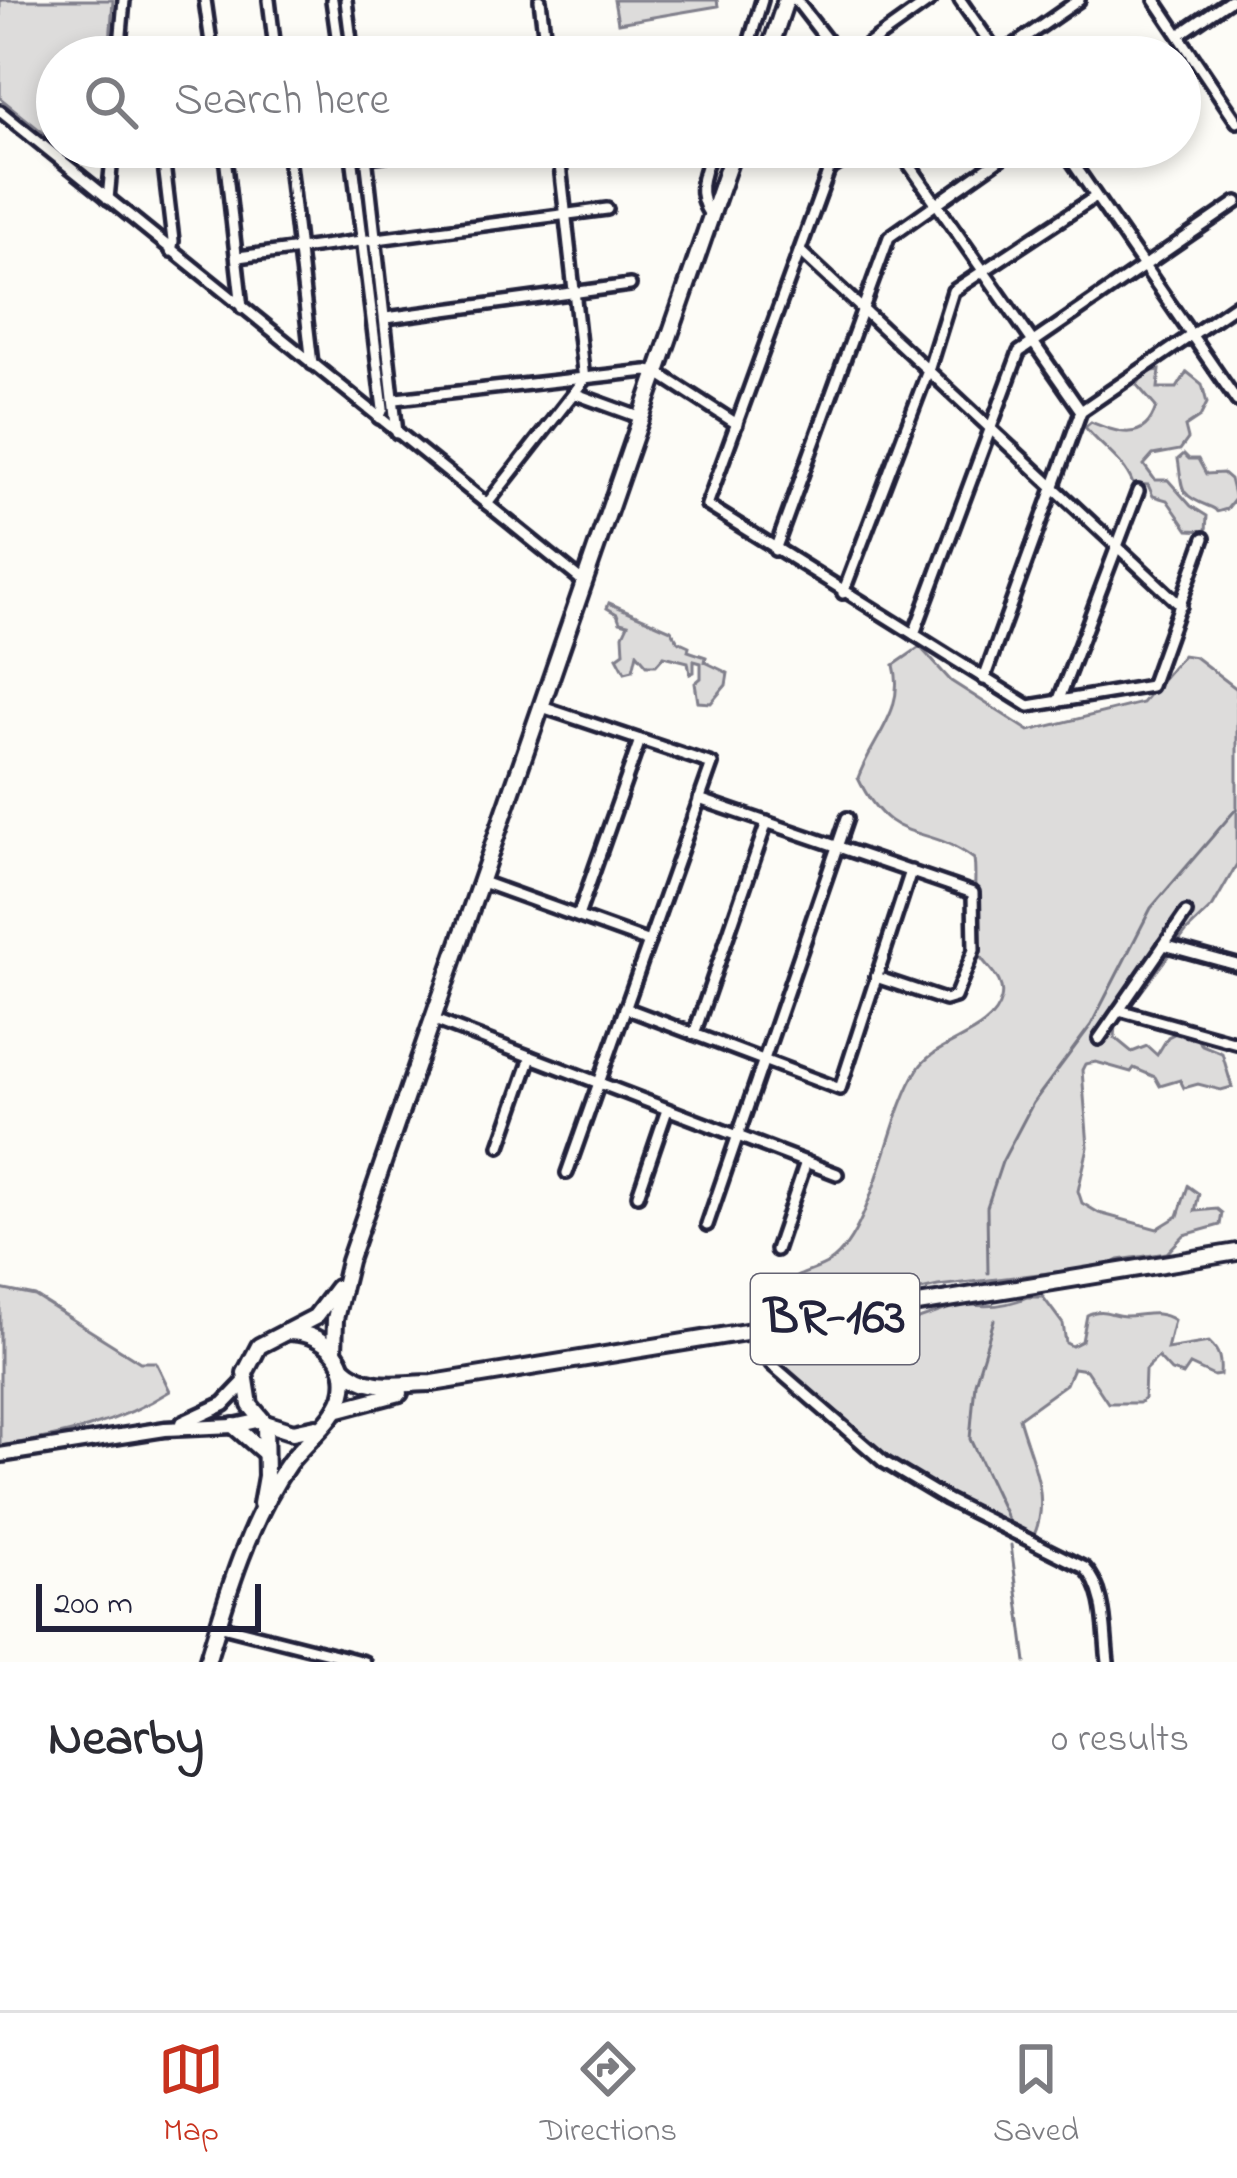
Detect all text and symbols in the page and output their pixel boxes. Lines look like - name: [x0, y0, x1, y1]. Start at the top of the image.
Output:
- search box: [36, 36, 1201, 168]
- icon: search: [78, 69, 144, 135]
- text: Search here: [174, 69, 390, 135]
- road number: BR-163: [751, 1274, 919, 1364]
- scale bar: [36, 1578, 261, 1631]
- text: 200 m: [54, 1581, 133, 1629]
- text: Nearby: [48, 1703, 204, 1778]
- text: 0 results: [1051, 1712, 1189, 1769]
- tab: Map: [158, 2036, 224, 2156]
- tab: Directions: [540, 2036, 677, 2156]
- tab: Saved: [993, 2036, 1079, 2156]

